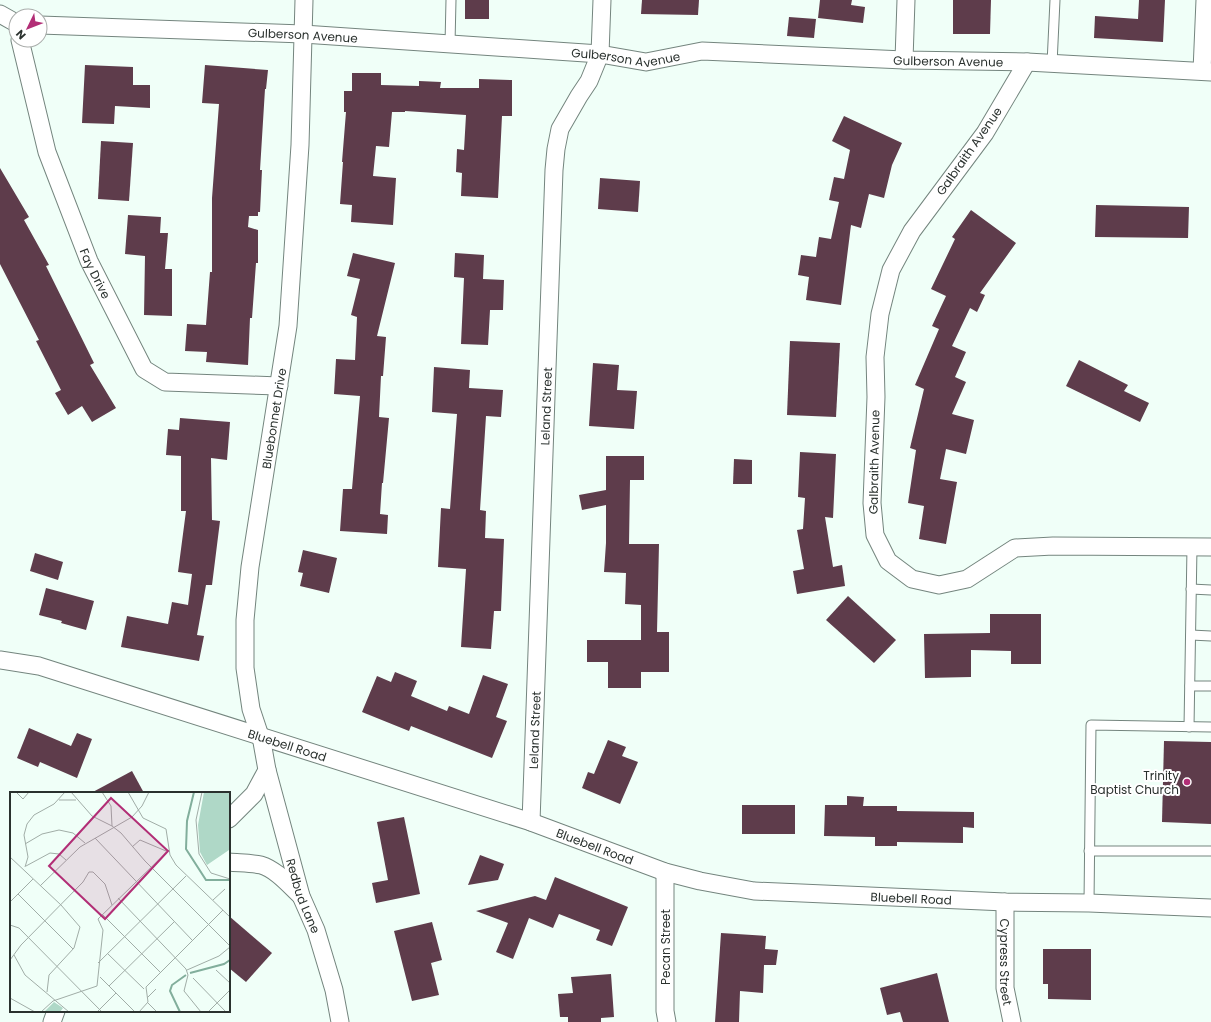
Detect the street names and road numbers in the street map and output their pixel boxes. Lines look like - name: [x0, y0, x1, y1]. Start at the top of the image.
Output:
- street label: Gulberson Avenue: [248, 24, 358, 46]
- street label: Gulberson Avenue: [571, 44, 681, 71]
- street label: Gulberson Avenue: [893, 51, 1003, 70]
- street label: Galbraith Avenue: [932, 103, 1006, 199]
- street label: Fay Drive: [76, 246, 115, 301]
- street label: Bluebonnet Drive: [257, 367, 290, 470]
- street label: Leland Street: [536, 367, 556, 446]
- street label: Galbraith Avenue: [865, 410, 883, 514]
- street label: Leland Street: [524, 691, 544, 769]
- street label: Bluebell Road: [246, 724, 329, 765]
- street label: Bluebell Road: [554, 824, 636, 868]
- street label: Redbud Lane: [283, 856, 325, 936]
- street label: Bluebell Road: [870, 888, 952, 908]
- street label: Pecan Street: [657, 909, 674, 985]
- street label: Cypress Street: [996, 918, 1017, 1007]

